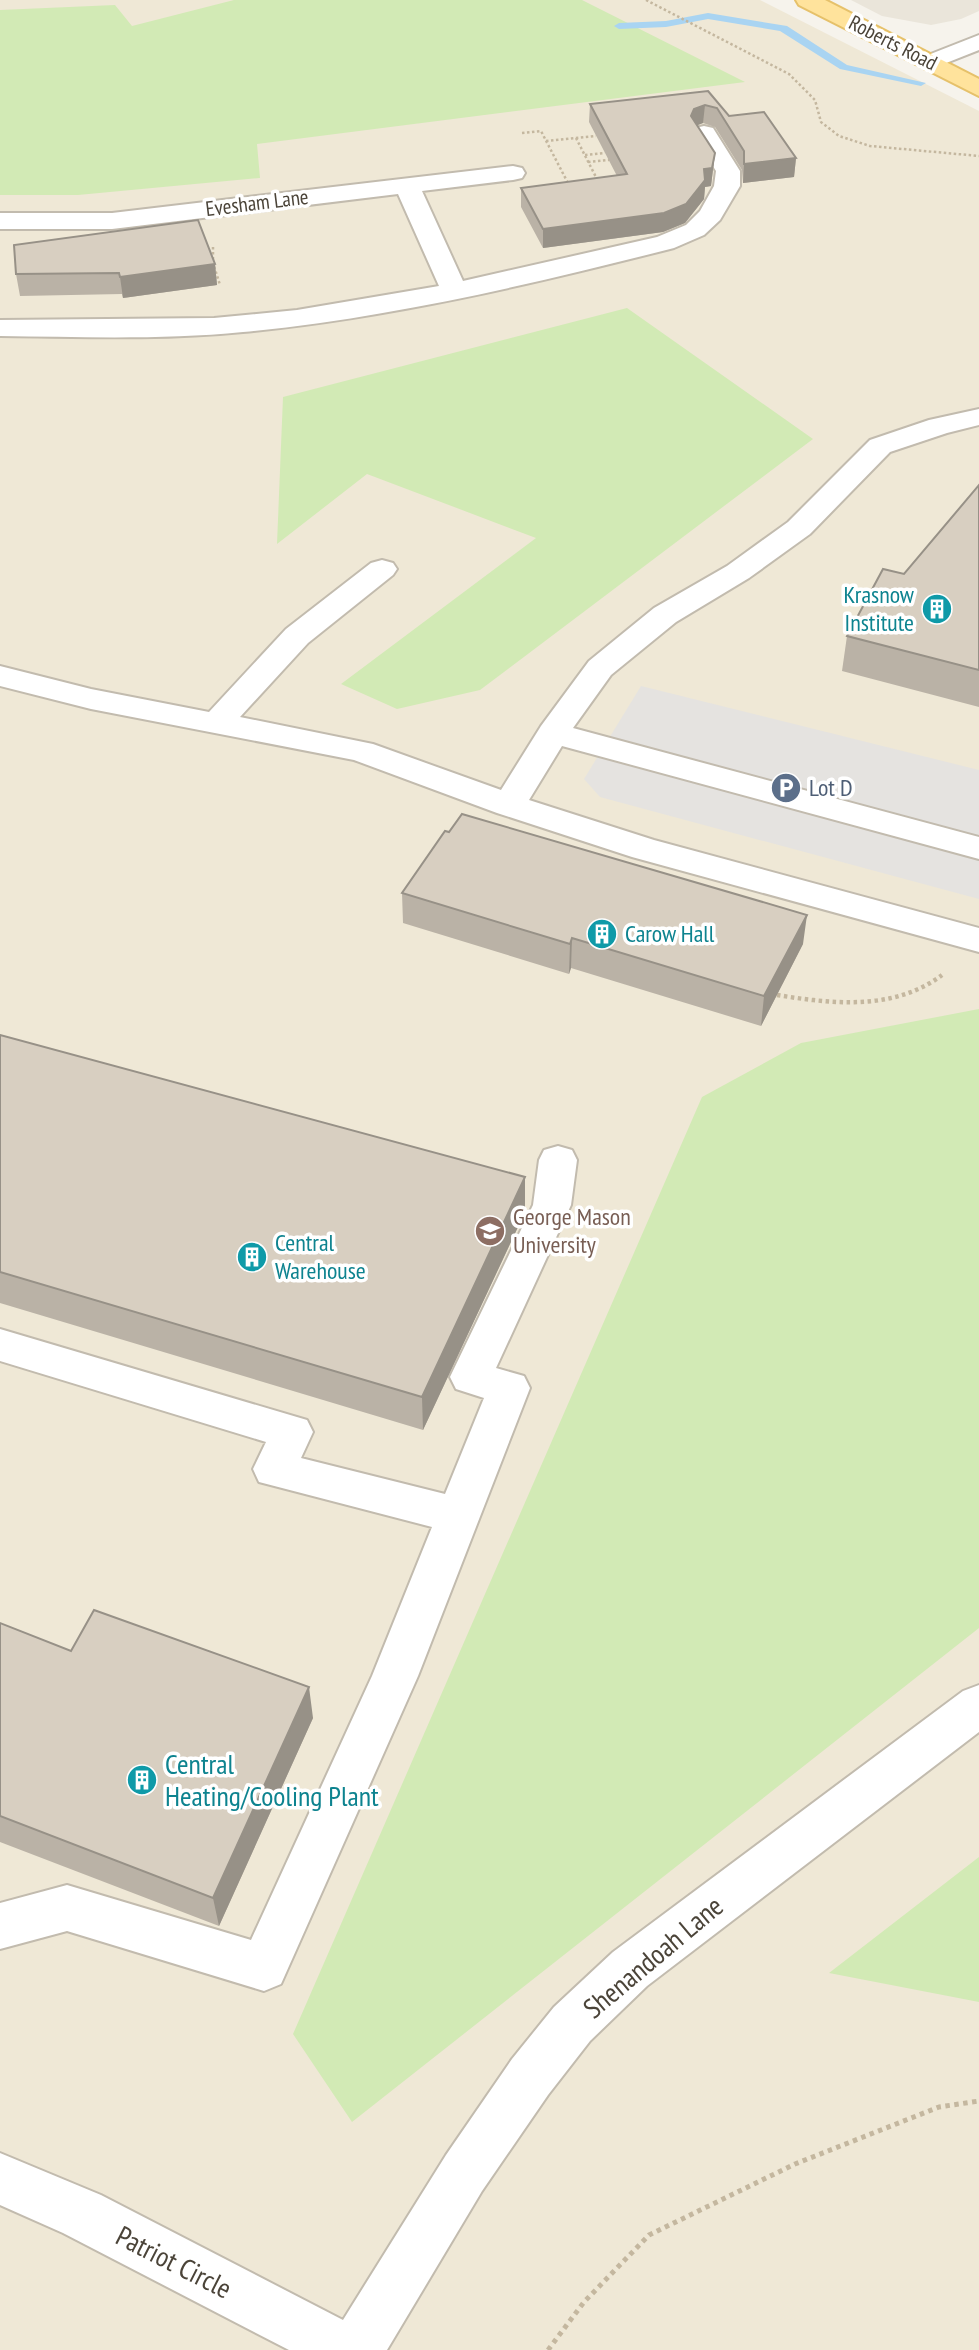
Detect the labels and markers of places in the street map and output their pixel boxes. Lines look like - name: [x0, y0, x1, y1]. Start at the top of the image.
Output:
- place label: Krasnow Institute: [844, 579, 915, 638]
- building icon: Krasnow Institute: [920, 592, 954, 626]
- parking icon: Lot D: [769, 771, 803, 805]
- place label: Lot D: [809, 772, 853, 803]
- building icon: Carow Hall: [585, 917, 619, 951]
- place label: Carow Hall: [625, 918, 715, 949]
- place label: George Mason University: [513, 1201, 631, 1260]
- school or university icon: George Mason University: [473, 1214, 507, 1248]
- place label: Central Warehouse: [275, 1227, 366, 1286]
- building icon: Central Warehouse: [235, 1240, 269, 1274]
- place label: Central Heating/Cooling Plant: [165, 1745, 379, 1814]
- building icon: Central Heating/Cooling Plant: [125, 1763, 159, 1797]

